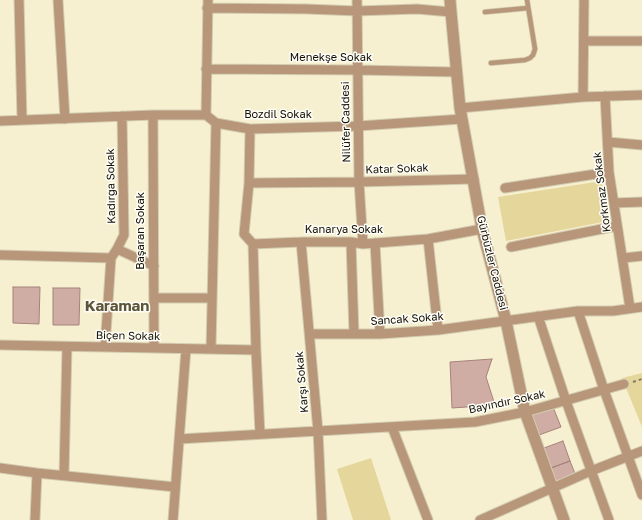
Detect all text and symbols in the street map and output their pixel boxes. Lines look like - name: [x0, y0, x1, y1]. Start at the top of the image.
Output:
- street label: Menekşe Sokak: [290, 51, 372, 65]
- street label: Nilüfer Caddesi: [339, 81, 353, 163]
- street label: Bozdil Sokak: [244, 108, 312, 122]
- street label: Kadırga Sokak: [104, 148, 118, 224]
- street label: Korkmaz Sokak: [591, 151, 613, 233]
- street label: Katar Sokak: [365, 161, 429, 177]
- street label: Başaran Sokak: [134, 192, 148, 270]
- street label: Gürbüzler Caddesi: [474, 214, 510, 312]
- street label: Kanarya Sokak: [305, 223, 383, 237]
- district label: Karaman: [85, 297, 149, 315]
- street label: Sancak Sokak: [370, 310, 444, 328]
- street label: Biçen Sokak: [96, 329, 160, 343]
- street label: Karşı Sokak: [293, 351, 311, 413]
- street label: Bayındır Sokak: [467, 387, 547, 417]

